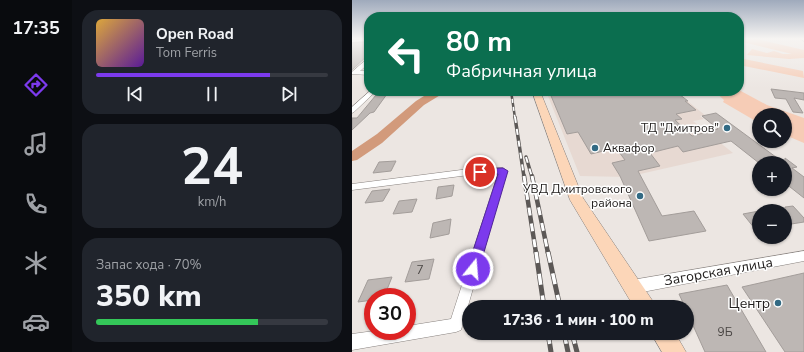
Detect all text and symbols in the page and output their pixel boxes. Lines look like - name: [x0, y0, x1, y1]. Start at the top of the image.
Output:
- text: 17:35: [12, 16, 60, 40]
- text: 80 m: [446, 23, 512, 61]
- text: Open Road: [156, 24, 234, 44]
- icon: left: [380, 28, 432, 80]
- text: Tom Ferris: [156, 44, 217, 62]
- text: Фабричная улица: [446, 59, 597, 83]
- icon: directions: [22, 71, 50, 99]
- icon: previous: [124, 83, 146, 105]
- icon: pause: [201, 83, 223, 105]
- icon: next: [278, 83, 300, 105]
- map controls: [752, 108, 792, 244]
- button: search: [752, 108, 792, 148]
- place label: ТД "Дмитров": [641, 120, 719, 136]
- marker: ТД "Дмитров": [722, 123, 732, 133]
- icon: music: [22, 130, 50, 158]
- text: 24: [181, 131, 243, 202]
- place label: Аквафор: [603, 140, 655, 156]
- marker: Аквафор: [590, 143, 600, 153]
- pin: [463, 155, 497, 189]
- button: +: [752, 156, 792, 196]
- icon: arrive: [469, 161, 491, 183]
- place label: УВД Дмитровского района: [522, 181, 632, 211]
- icon: phone: [22, 190, 50, 218]
- marker: УВД Дмитровского района: [635, 191, 645, 201]
- text: km/h: [198, 193, 226, 211]
- button: −: [752, 204, 792, 244]
- position arrow: [452, 248, 494, 290]
- icon: climate: [22, 249, 50, 277]
- street label: Загорская улица: [662, 253, 774, 290]
- text: Запас хода · 70%: [96, 256, 202, 274]
- house number: 7: [416, 262, 424, 278]
- text: 350 km: [96, 276, 202, 317]
- speed limit sign: 30: [364, 288, 416, 340]
- place label: Центр: [729, 294, 770, 313]
- marker: Центр: [773, 298, 783, 308]
- icon: car: [22, 308, 50, 336]
- text: 17:36 · 1 мин · 100 m: [502, 310, 654, 330]
- house number: 9Б: [717, 324, 733, 340]

